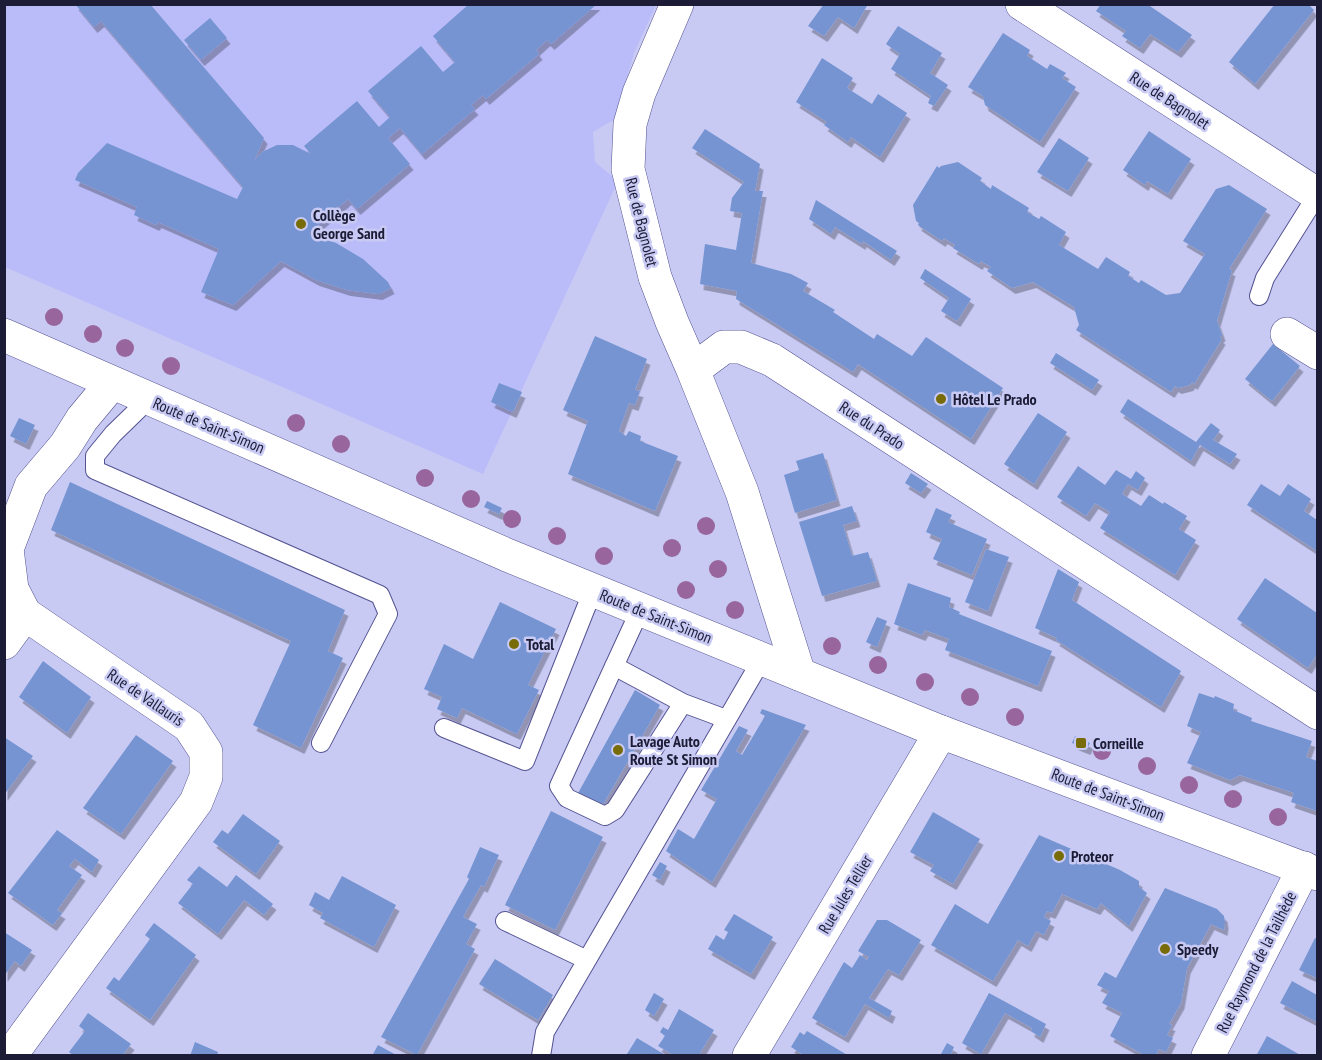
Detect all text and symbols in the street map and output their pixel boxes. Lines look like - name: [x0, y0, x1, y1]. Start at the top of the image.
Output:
- street label: Rue de Bagnolet: [1126, 67, 1214, 134]
- street label: Rue de Bagnolet: [621, 175, 663, 269]
- place label: Collège George Sand: [313, 205, 385, 243]
- marker: Collège George Sand: [294, 217, 308, 231]
- place label: Hôtel Le Prado: [953, 389, 1037, 409]
- marker: Hôtel Le Prado: [934, 392, 948, 406]
- street label: Route de Saint-Simon: [150, 393, 268, 457]
- street label: Rue du Prado: [836, 397, 908, 453]
- street label: Route de Saint-Simon: [597, 584, 715, 648]
- place label: Total: [526, 634, 554, 654]
- marker: Total: [507, 637, 521, 651]
- street label: Rue de Vallauris: [104, 664, 188, 730]
- place label: Lavage Auto Route St Simon: [630, 731, 717, 769]
- place label: Corneille: [1093, 733, 1144, 753]
- marker: Corneille: [1074, 736, 1088, 750]
- marker: Lavage Auto Route St Simon: [611, 743, 625, 757]
- street label: Route de Saint-Simon: [1049, 763, 1167, 825]
- place label: Proteor: [1071, 846, 1114, 866]
- marker: Proteor: [1052, 849, 1066, 863]
- street label: Rue Jules Tellier: [814, 851, 877, 937]
- street label: Rue Raymond de la Tailhède: [1212, 888, 1300, 1036]
- place label: Speedy: [1177, 939, 1219, 959]
- marker: Speedy: [1158, 942, 1172, 956]

